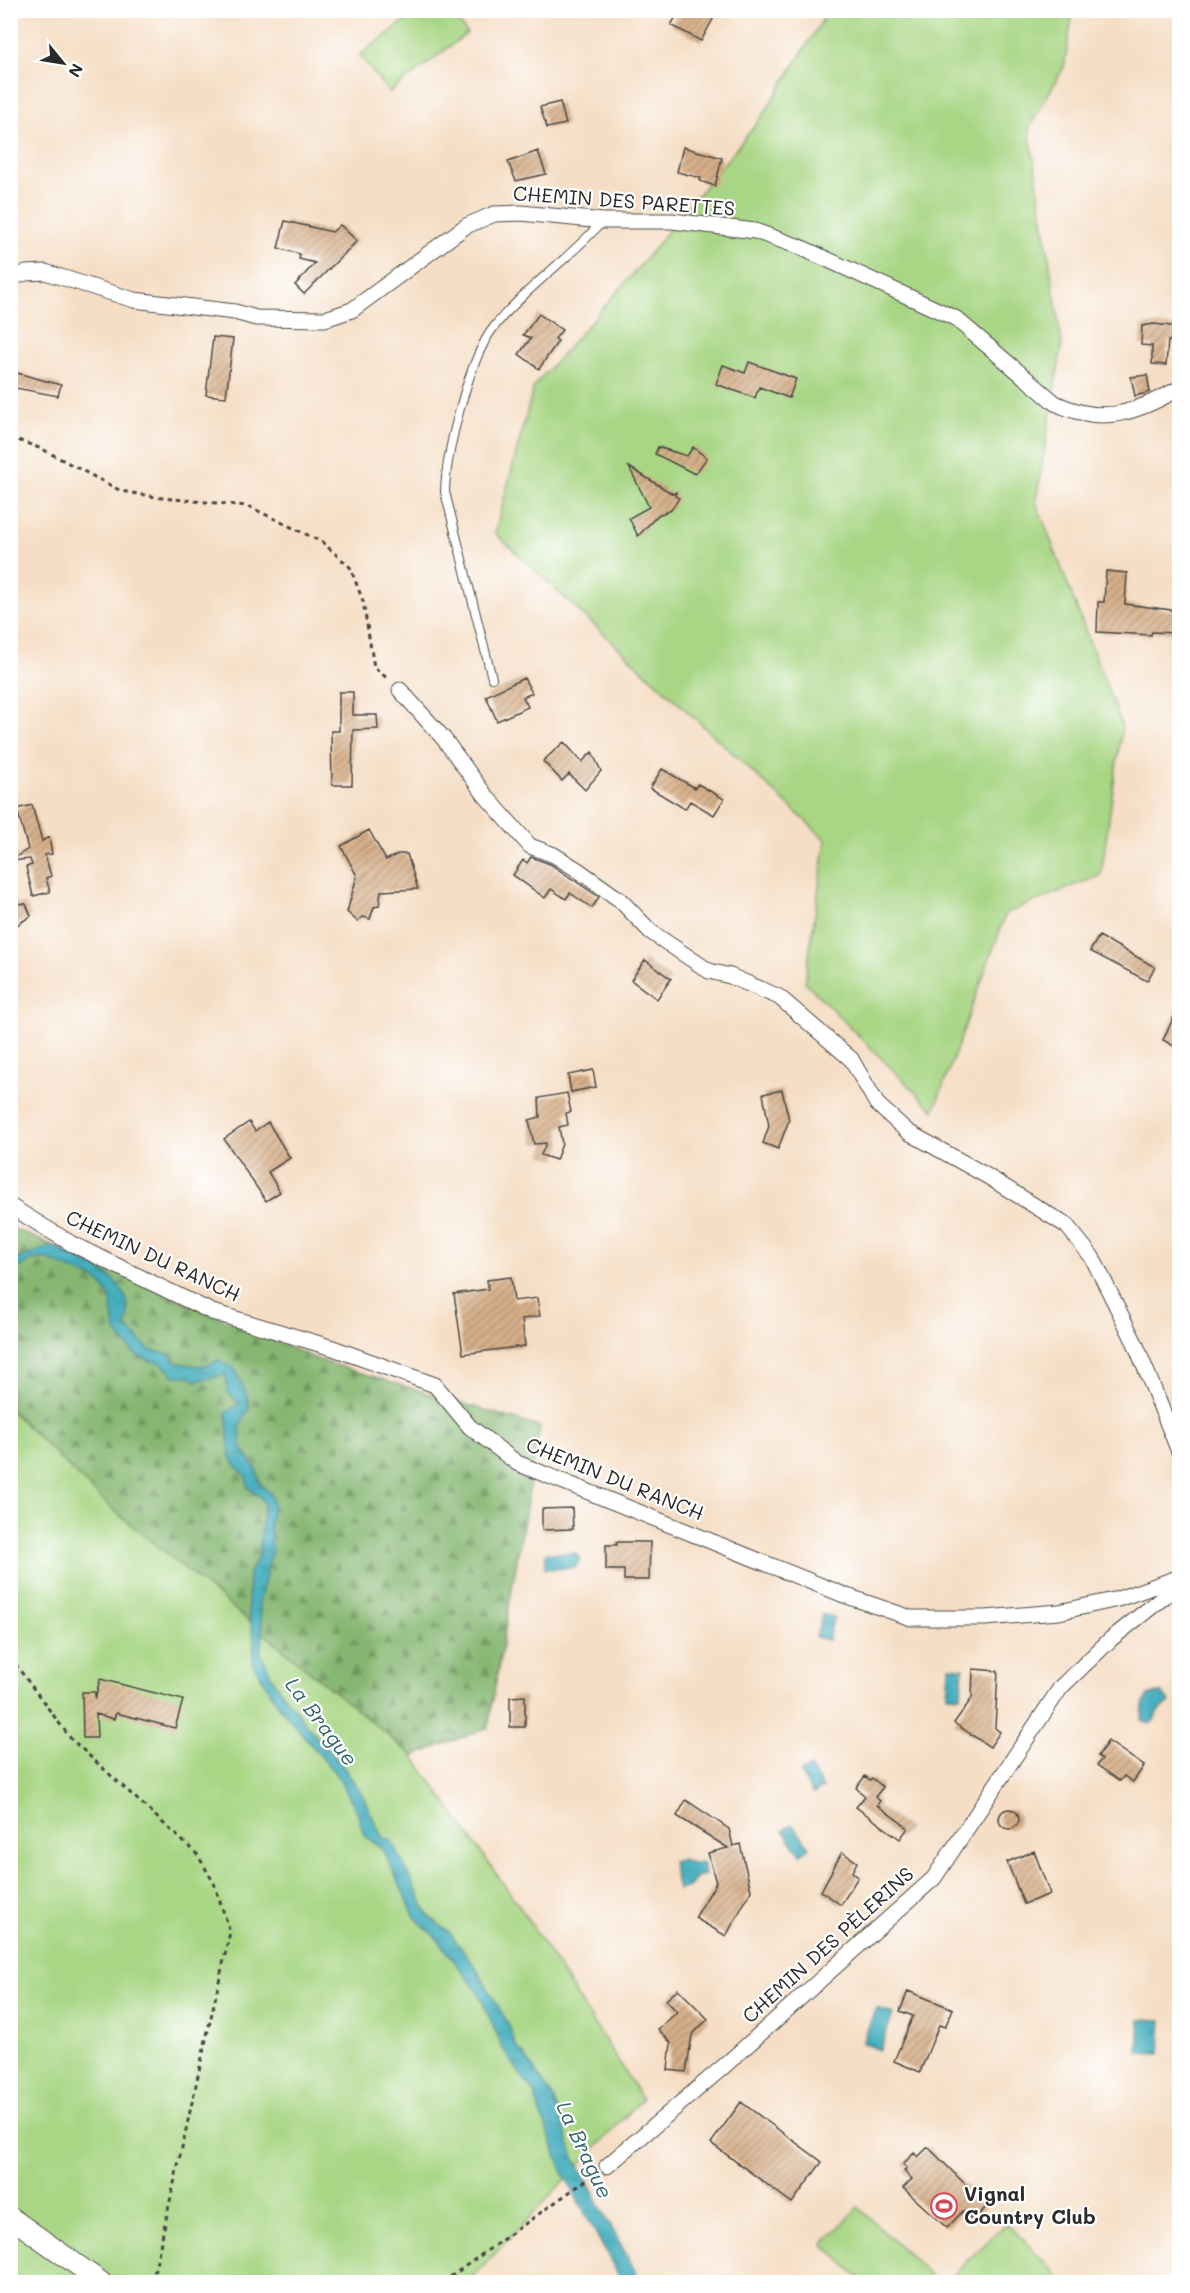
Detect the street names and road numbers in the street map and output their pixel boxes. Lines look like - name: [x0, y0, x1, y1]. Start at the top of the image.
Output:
- street label: CHEMIN DES PARETTES: [512, 179, 736, 221]
- street label: CHEMIN DU RANCH: [62, 1203, 245, 1307]
- street label: CHEMIN DU RANCH: [523, 1431, 708, 1526]
- street label: CHEMIN DES PÈLERINS: [736, 1860, 919, 2028]

